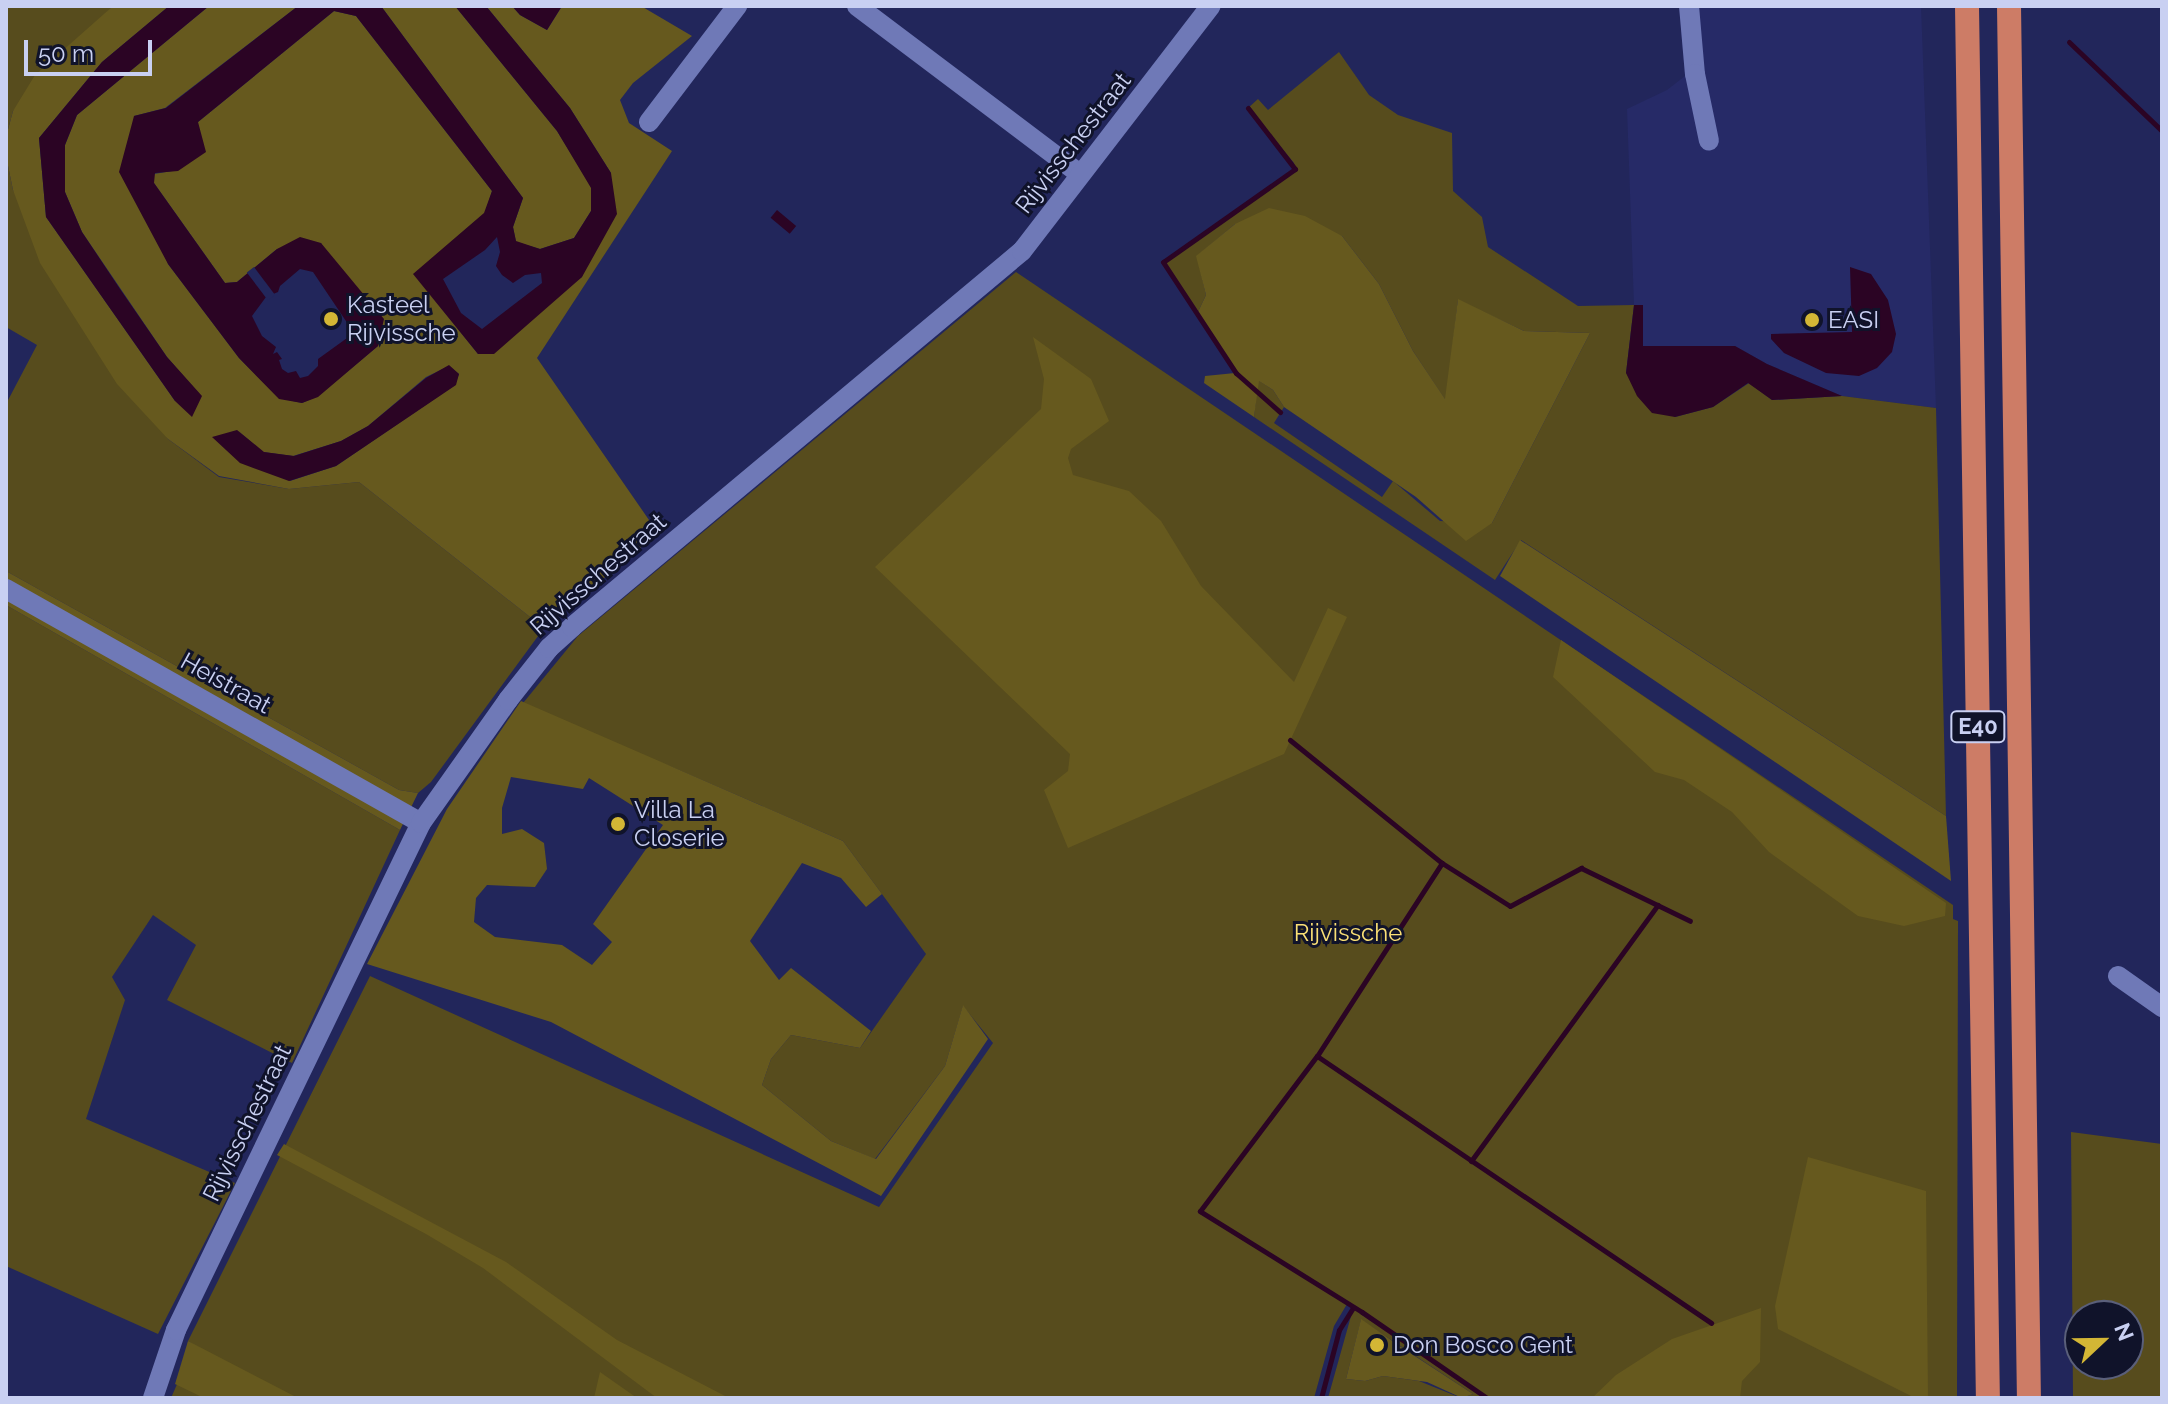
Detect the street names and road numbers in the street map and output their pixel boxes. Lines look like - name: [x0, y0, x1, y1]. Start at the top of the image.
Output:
- street label: Rijvisschestraat: [1009, 67, 1137, 219]
- street label: Rijvisschestraat: [524, 507, 672, 641]
- street label: Heistraat: [176, 646, 276, 720]
- road number: E40: [1950, 709, 2006, 745]
- street label: Rijvisschestraat: [197, 1040, 297, 1206]

